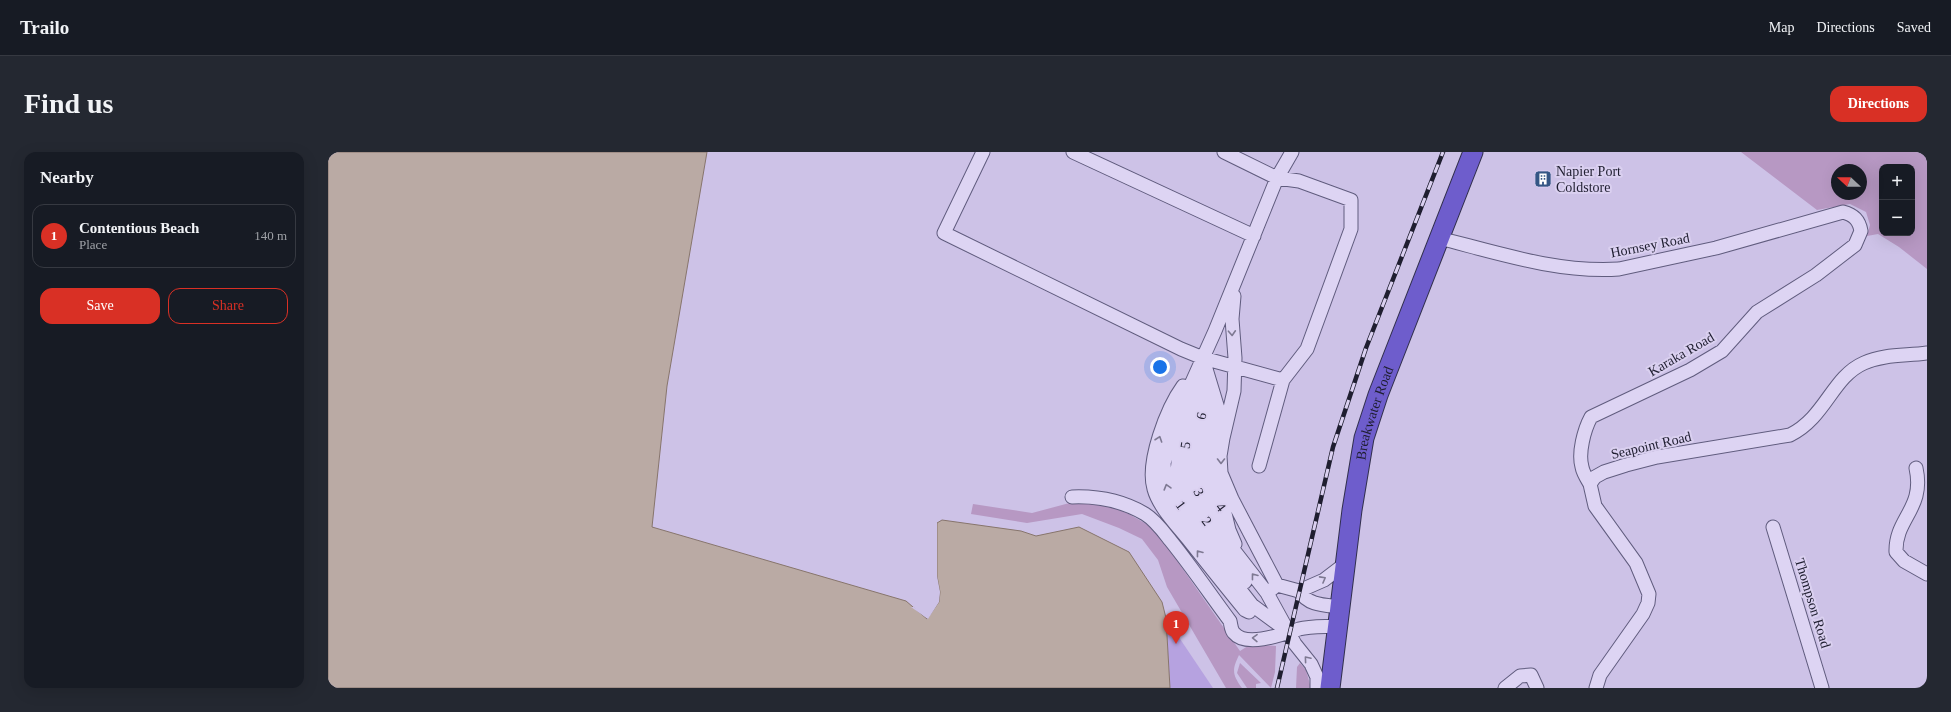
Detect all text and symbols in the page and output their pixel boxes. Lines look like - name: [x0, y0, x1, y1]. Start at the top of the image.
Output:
- text: Trailo: [20, 17, 69, 38]
- text: Map: [1769, 20, 1794, 35]
- text: Directions: [1816, 20, 1875, 35]
- text: Saved: [1897, 20, 1931, 35]
- button: Directions: [1830, 86, 1927, 122]
- text: Find us: [24, 88, 114, 119]
- place label: Napier Port Coldstore: [1556, 164, 1621, 195]
- north arrow: [1831, 164, 1867, 200]
- map controls: [1879, 164, 1915, 236]
- button: +: [1879, 164, 1915, 200]
- text: Nearby: [40, 168, 94, 187]
- building icon: Napier Port Coldstore: [1533, 169, 1553, 189]
- button: −: [1879, 200, 1915, 236]
- text: Contentious Beach: [79, 220, 199, 236]
- text: 1: [51, 228, 57, 243]
- text: 140 m: [254, 228, 287, 243]
- street label: Hornsey Road: [1609, 230, 1691, 261]
- text: Place: [79, 237, 107, 252]
- button: Save: [40, 288, 160, 324]
- button: Share: [168, 288, 288, 324]
- one-way arrow: [1228, 330, 1237, 336]
- street label: Karaka Road: [1646, 330, 1717, 379]
- your location: [1150, 357, 1170, 377]
- street label: Breakwater Road: [1353, 364, 1396, 461]
- street label: 6: [1193, 411, 1210, 421]
- street label: Seapoint Road: [1609, 429, 1693, 462]
- one-way arrow: [1155, 436, 1163, 443]
- street label: 5: [1178, 441, 1193, 450]
- one-way arrow: [1217, 458, 1225, 464]
- one-way arrow: [1163, 484, 1172, 491]
- street label: 3: [1190, 486, 1207, 499]
- street label: 1: [1172, 498, 1189, 513]
- street label: 4: [1213, 500, 1229, 515]
- street label: 2: [1199, 514, 1215, 529]
- one-way arrow: [1197, 551, 1204, 558]
- street label: Thompson Road: [1792, 557, 1833, 650]
- one-way arrow: [1252, 574, 1259, 581]
- one-way arrow: [1319, 577, 1326, 584]
- pin: 1: [1163, 611, 1189, 644]
- one-way arrow: [1252, 634, 1258, 642]
- one-way arrow: [1304, 657, 1311, 664]

